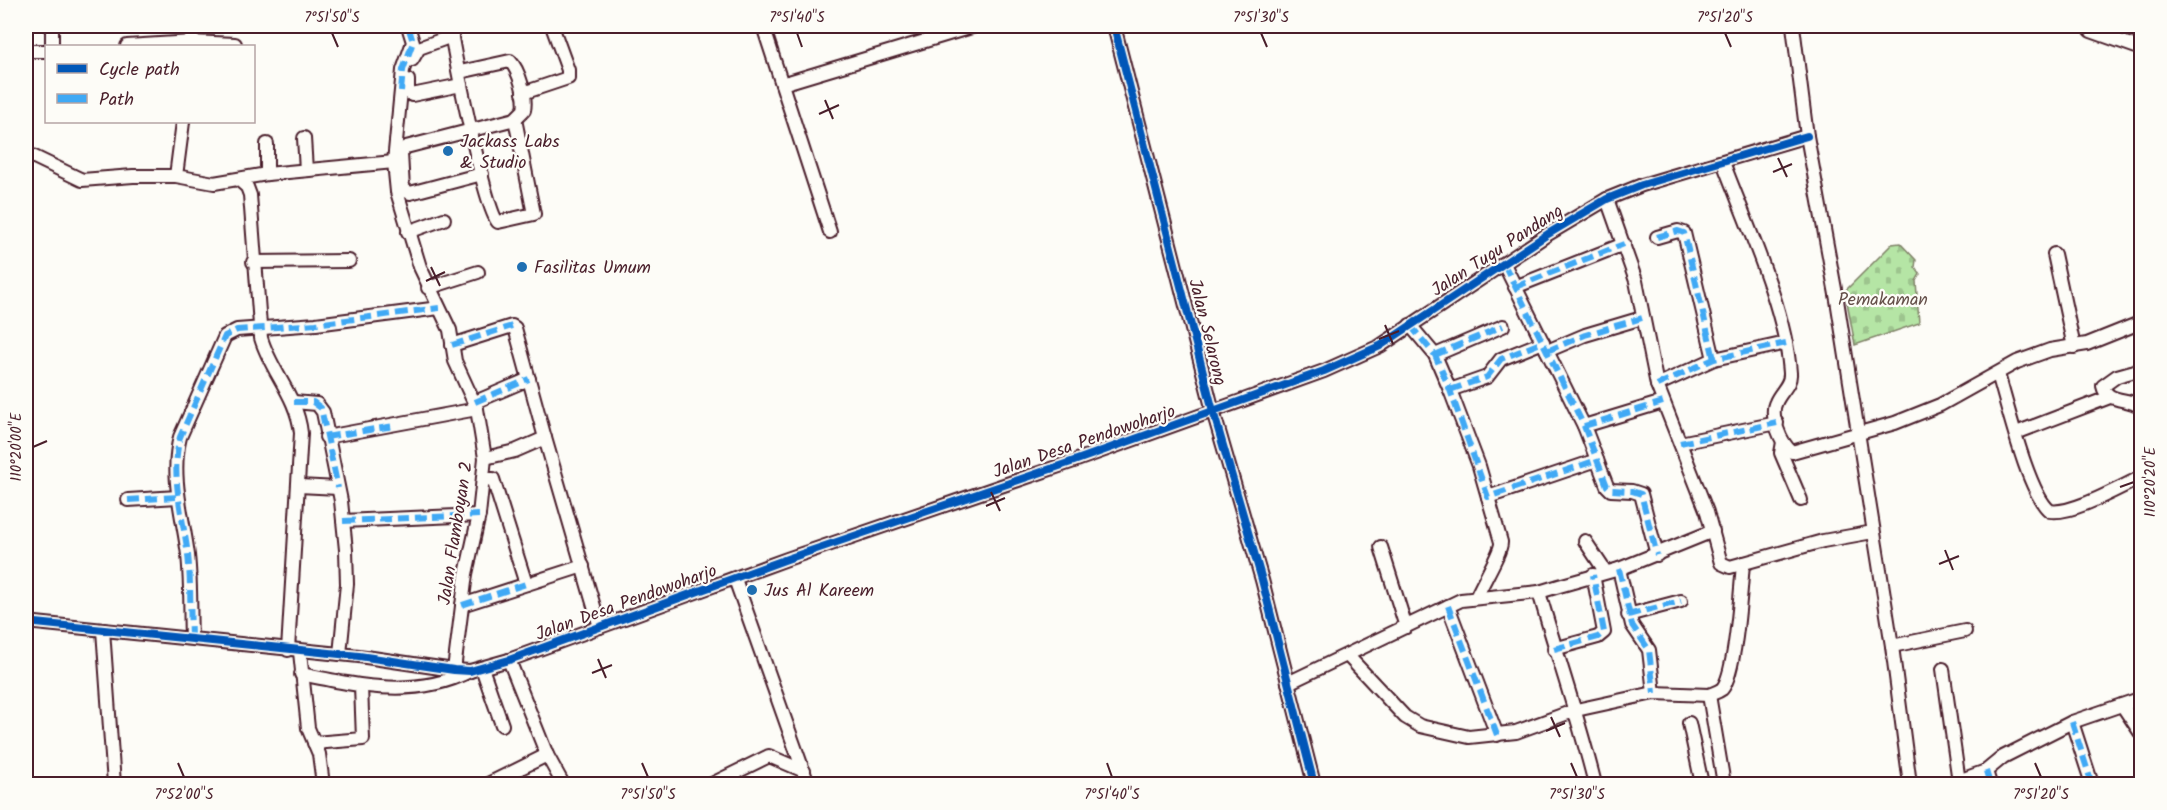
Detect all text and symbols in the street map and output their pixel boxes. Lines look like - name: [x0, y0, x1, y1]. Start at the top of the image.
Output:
- text: 7°51'50"S: [304, 6, 360, 30]
- text: 7°51'40"S: [769, 6, 825, 30]
- text: 7°51'30"S: [1233, 6, 1289, 30]
- text: 7°51'20"S: [1697, 6, 1753, 30]
- legend: [45, 45, 255, 123]
- text: Cycle path: [99, 56, 180, 85]
- text: Path: [99, 86, 134, 115]
- place label: Jackass Labs & Studio: [460, 128, 560, 178]
- marker: Jackass Labs & Studio: [441, 144, 455, 158]
- street label: Jalan Tugu Pandang: [1426, 198, 1570, 305]
- place label: Fasilitas Umum: [534, 254, 651, 283]
- marker: Fasilitas Umum: [515, 260, 529, 274]
- street label: Jalan Selarong: [1179, 276, 1234, 389]
- park label: Pemakaman: [1838, 286, 1928, 315]
- street label: Jalan Desa Pendowoharjo: [989, 398, 1180, 487]
- text: 110°20'00"E: [5, 411, 29, 482]
- text: 110°20'20"E: [2139, 446, 2163, 517]
- street label: Jalan Flamboyan 2: [431, 459, 482, 607]
- street label: Jalan Desa Pendowoharjo: [532, 557, 721, 650]
- place label: Jus Al Kareem: [764, 577, 874, 606]
- marker: Jus Al Kareem: [745, 583, 759, 597]
- text: 7°52'00"S: [155, 783, 213, 807]
- text: 7°51'50"S: [620, 783, 676, 807]
- text: 7°51'40"S: [1084, 783, 1140, 807]
- text: 7°51'30"S: [1549, 783, 1605, 807]
- text: 7°51'20"S: [2013, 783, 2069, 807]

